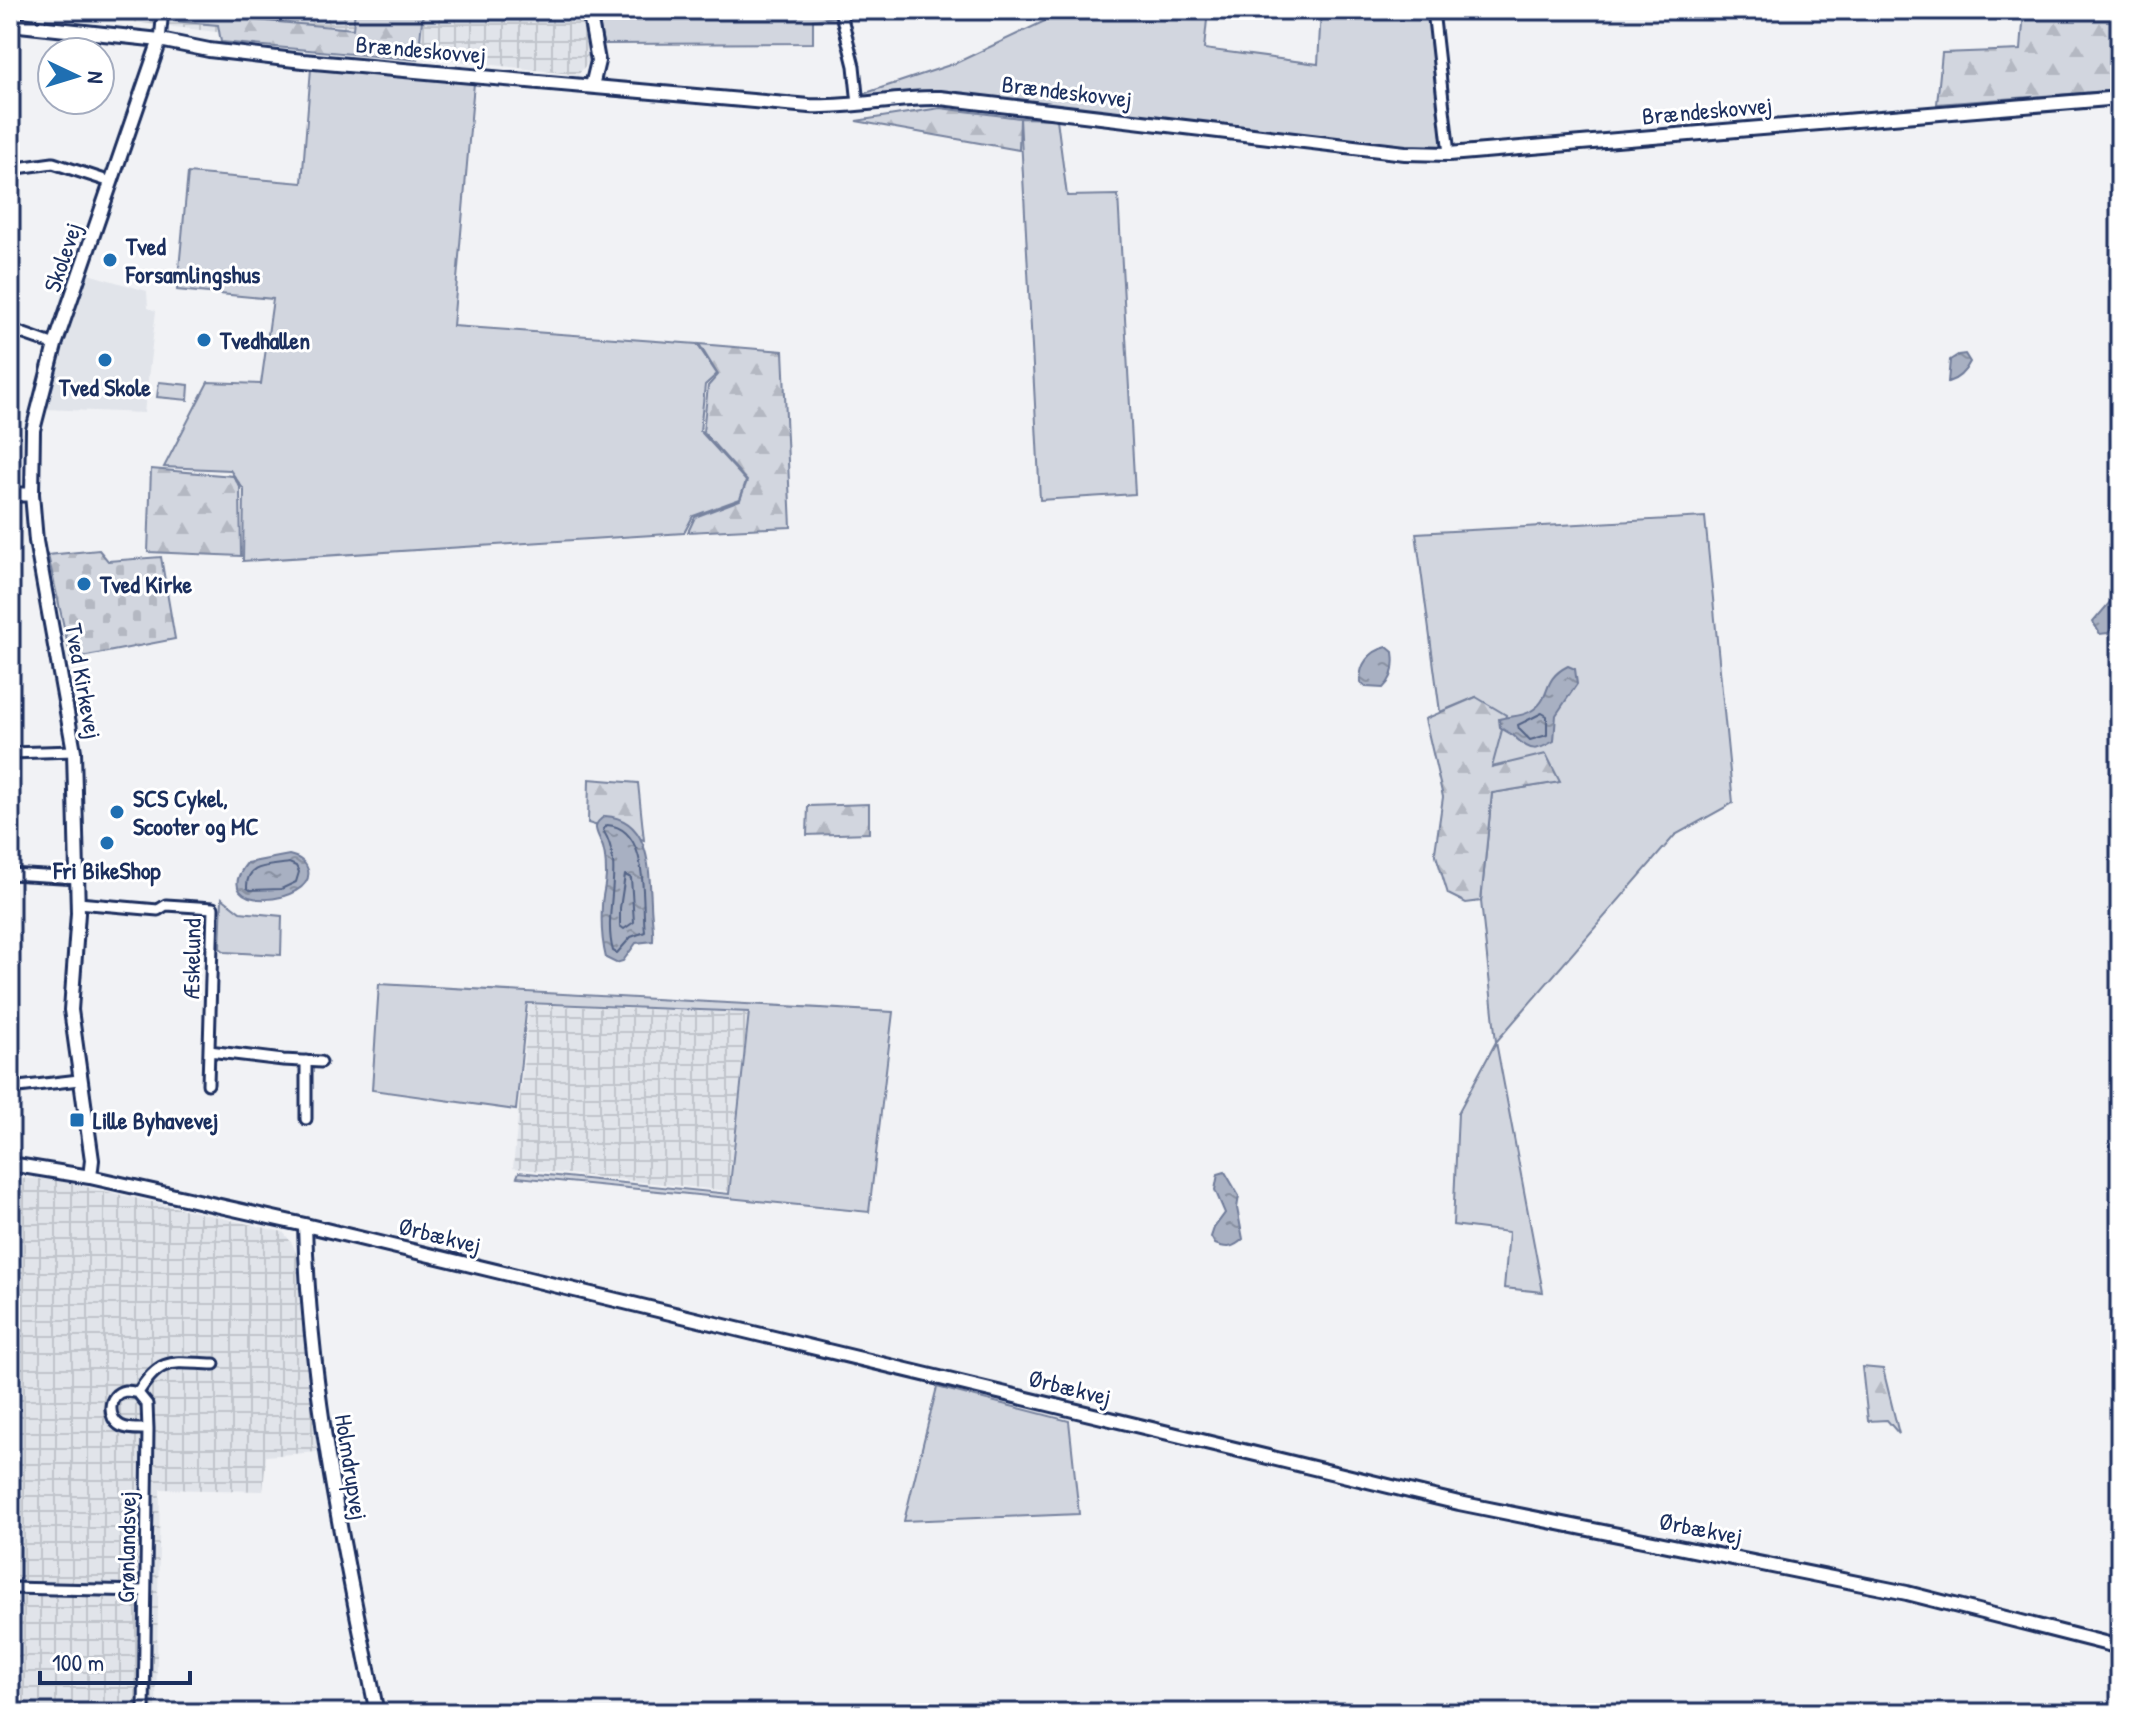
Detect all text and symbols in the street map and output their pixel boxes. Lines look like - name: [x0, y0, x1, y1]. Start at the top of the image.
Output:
- street label: Brændeskovvej: [354, 27, 488, 71]
- north arrow: [36, 36, 116, 116]
- street label: Brændeskovvej: [1000, 67, 1134, 115]
- text: N: [81, 71, 111, 85]
- street label: Brændeskovvej: [1640, 88, 1774, 132]
- street label: Skolevej: [35, 218, 89, 296]
- place label: Tved Forsamlingshus: [125, 230, 260, 291]
- marker: Tved Forsamlingshus: [101, 251, 119, 269]
- place label: Tvedhallen: [219, 324, 310, 356]
- marker: Tvedhallen: [195, 331, 213, 349]
- marker: Tved Skole: [96, 351, 114, 369]
- place label: Tved Skole: [58, 371, 151, 403]
- place label: Tved Kirke: [99, 568, 192, 600]
- marker: Tved Kirke: [75, 575, 93, 593]
- street label: Tved Kirkevej: [58, 621, 110, 741]
- place label: SCS Cykel, Scooter og MC: [133, 782, 259, 843]
- marker: SCS Cykel, Scooter og MC: [108, 803, 126, 821]
- marker: Fri BikeShop: [98, 834, 116, 852]
- place label: Fri BikeShop: [52, 854, 161, 887]
- street label: Æskelund: [174, 918, 208, 1000]
- place label: Lille Byhavevej: [93, 1104, 218, 1137]
- marker: Lille Byhavevej: [68, 1111, 86, 1129]
- street label: Ørbækvej: [395, 1209, 485, 1261]
- street label: Ørbækvej: [1025, 1361, 1115, 1413]
- street label: Holmdrupvej: [328, 1412, 376, 1522]
- street label: Grønlandsvej: [109, 1491, 143, 1603]
- street label: Ørbækvej: [1657, 1504, 1745, 1552]
- scale bar: [40, 1635, 190, 1685]
- text: 100 m: [52, 1646, 104, 1678]

